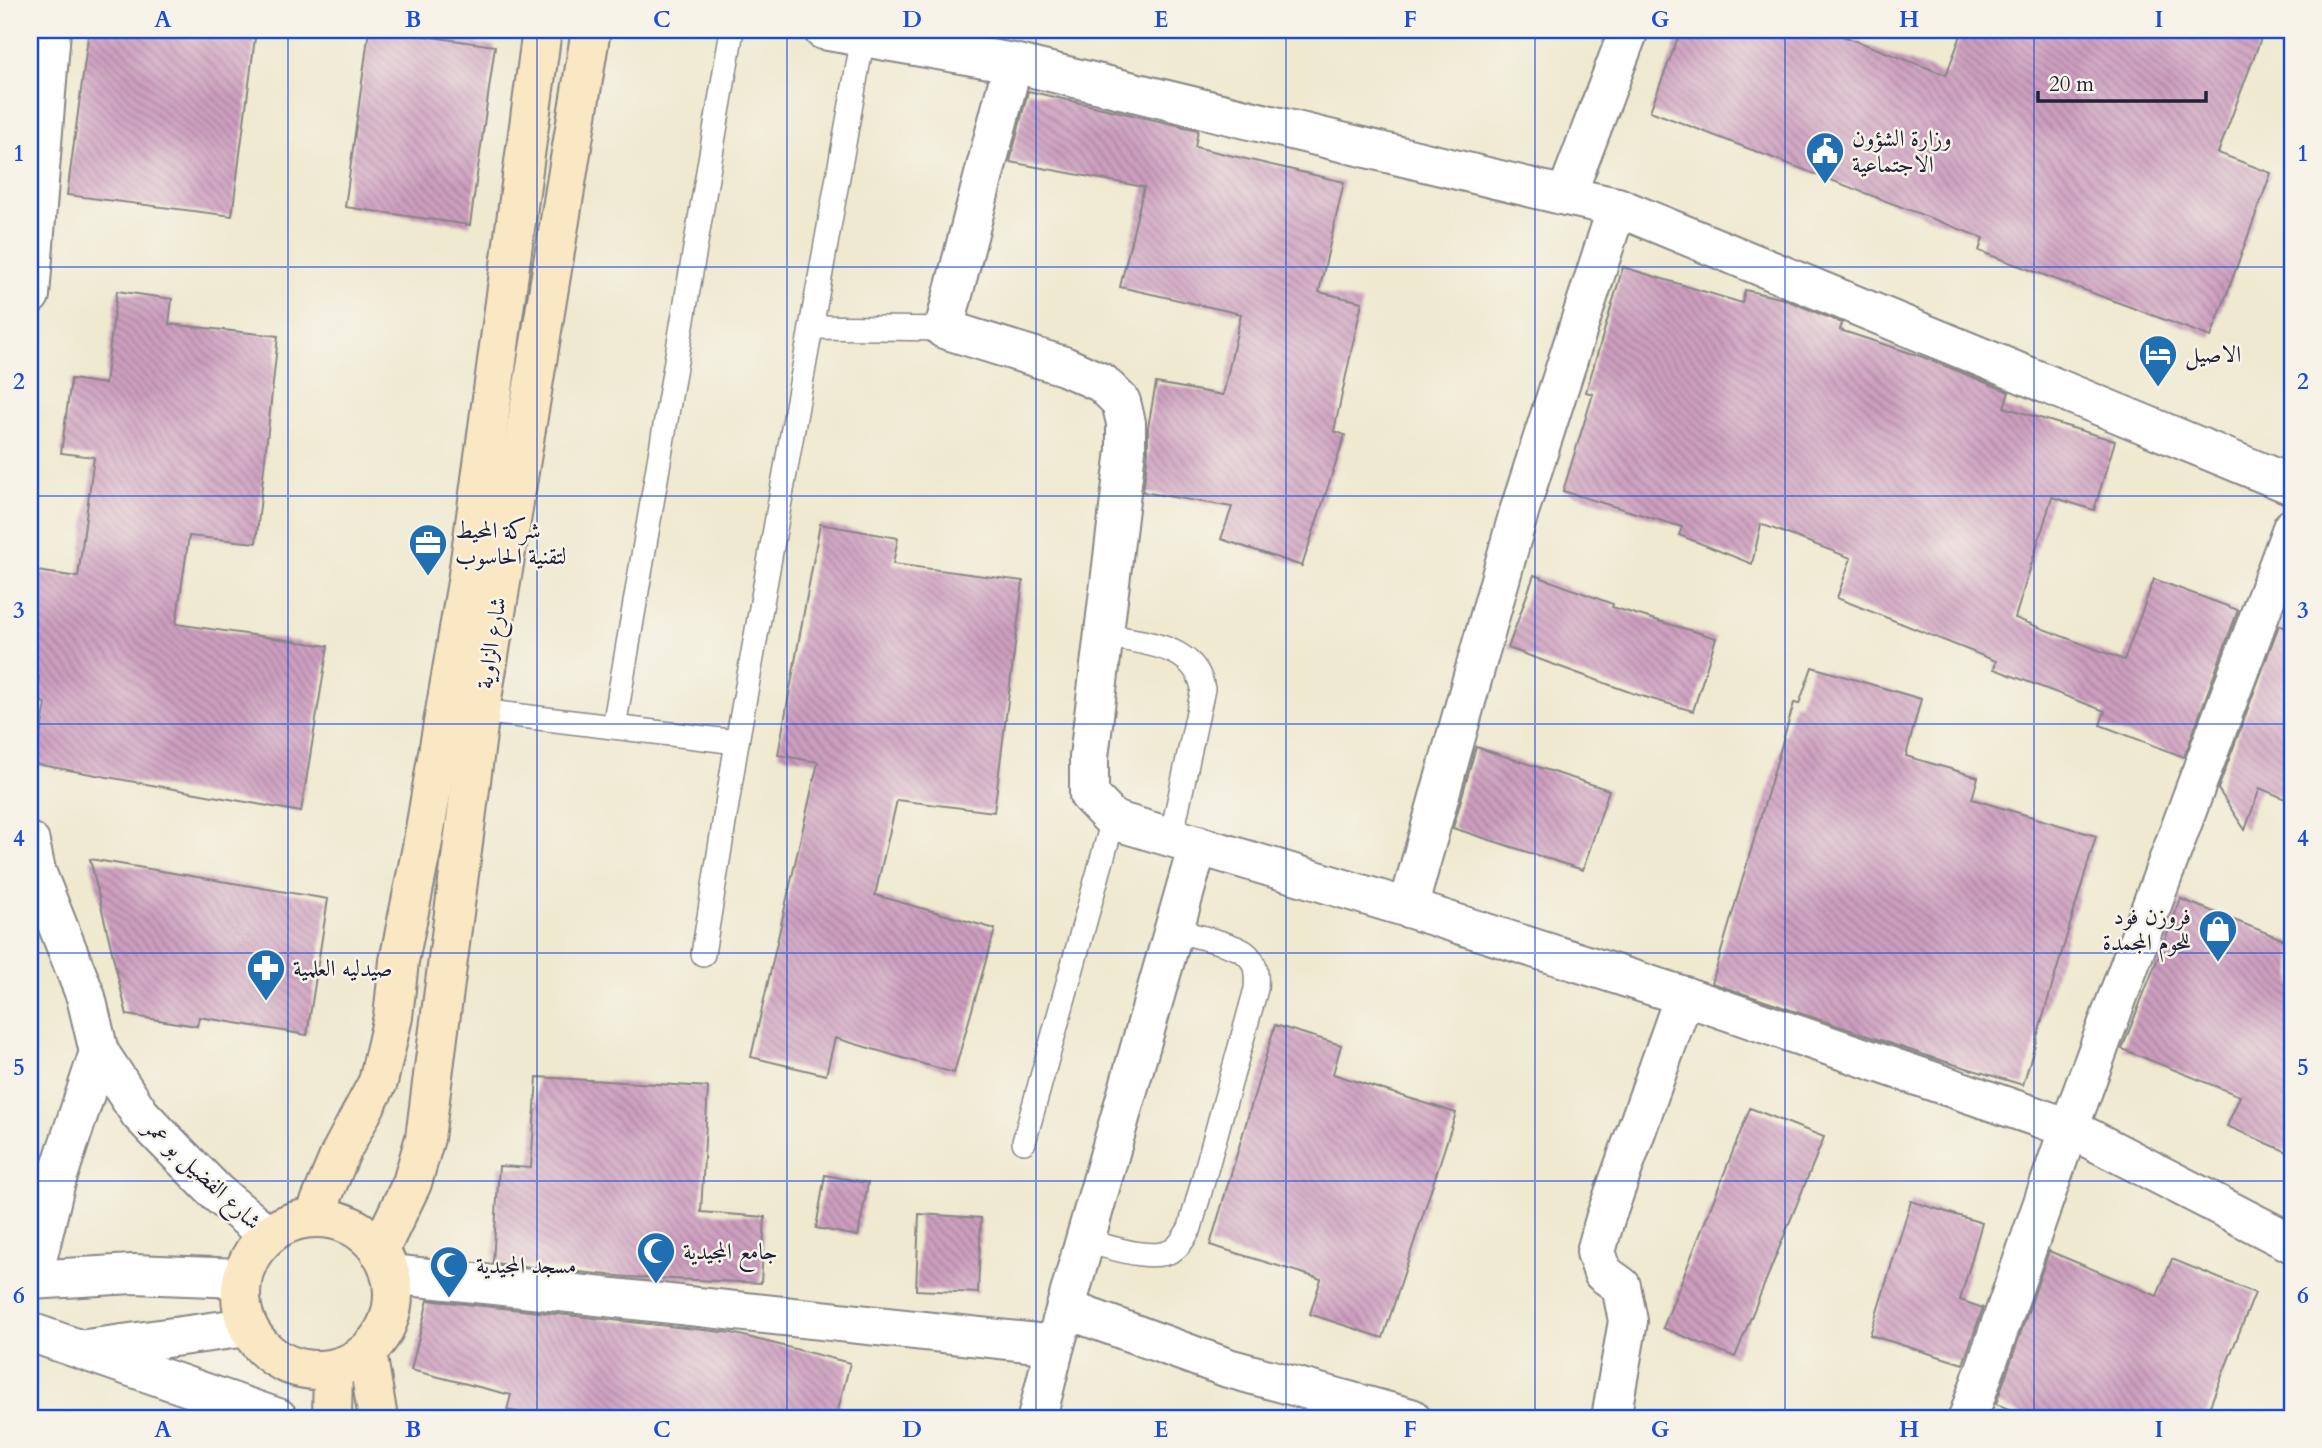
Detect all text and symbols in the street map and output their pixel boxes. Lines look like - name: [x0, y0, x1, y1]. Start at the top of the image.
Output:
- text: A: [154, 4, 172, 35]
- text: B: [405, 4, 421, 35]
- text: C: [653, 4, 671, 35]
- text: D: [902, 4, 922, 35]
- text: E: [1154, 4, 1168, 35]
- text: F: [1403, 4, 1417, 35]
- text: G: [1651, 4, 1670, 35]
- text: H: [1899, 4, 1919, 35]
- text: I: [2155, 4, 2163, 35]
- scale bar: [2038, 60, 2206, 104]
- text: 20 m: [2049, 70, 2094, 99]
- place label: وزارة الشؤون الاجتماعية: [1852, 123, 1952, 180]
- public building icon: وزارة الشؤون الاجتماعية: [1804, 130, 1846, 185]
- text: 1: [13, 138, 25, 169]
- text: 1: [2297, 138, 2309, 169]
- hotel icon: الاصيل: [2137, 333, 2179, 388]
- place label: الاصيل: [2185, 339, 2241, 371]
- text: 2: [13, 366, 25, 397]
- text: 2: [2297, 366, 2309, 397]
- place label: شركة المحيط لتقنية الحاسوب: [455, 515, 567, 572]
- office icon: شركة المحيط لتقنية الحاسوب: [407, 522, 449, 577]
- text: 3: [13, 595, 25, 626]
- street label: شارع الزاوية: [469, 595, 518, 692]
- text: 3: [2297, 595, 2309, 626]
- text: 4: [13, 823, 25, 854]
- text: 4: [2297, 823, 2309, 854]
- place label: فروزن فود للحوم المجمدة: [2103, 901, 2191, 962]
- shop icon: فروزن فود للحوم المجمدة: [2197, 908, 2239, 963]
- pharmacy icon: صيدليه العلمية: [245, 947, 287, 1002]
- place label: صيدليه العلمية: [293, 953, 393, 984]
- text: 5: [13, 1052, 25, 1083]
- text: 5: [2297, 1052, 2309, 1083]
- street label: شارع الفضيل بو عمر: [133, 1111, 268, 1240]
- mosque icon: جامع المجيدية: [635, 1230, 677, 1285]
- place label: جامع المجيدية: [683, 1236, 778, 1272]
- mosque icon: مسجد المجيدية: [428, 1244, 470, 1299]
- place label: مسجد المجيدية: [476, 1250, 576, 1281]
- text: 6: [13, 1280, 25, 1311]
- text: 6: [2297, 1280, 2309, 1311]
- text: A: [154, 1414, 172, 1445]
- text: B: [405, 1414, 421, 1445]
- text: C: [653, 1414, 671, 1445]
- text: D: [902, 1414, 922, 1445]
- text: E: [1154, 1414, 1168, 1445]
- text: F: [1403, 1414, 1417, 1445]
- text: G: [1651, 1414, 1670, 1445]
- text: H: [1899, 1414, 1919, 1445]
- text: I: [2155, 1414, 2163, 1445]

